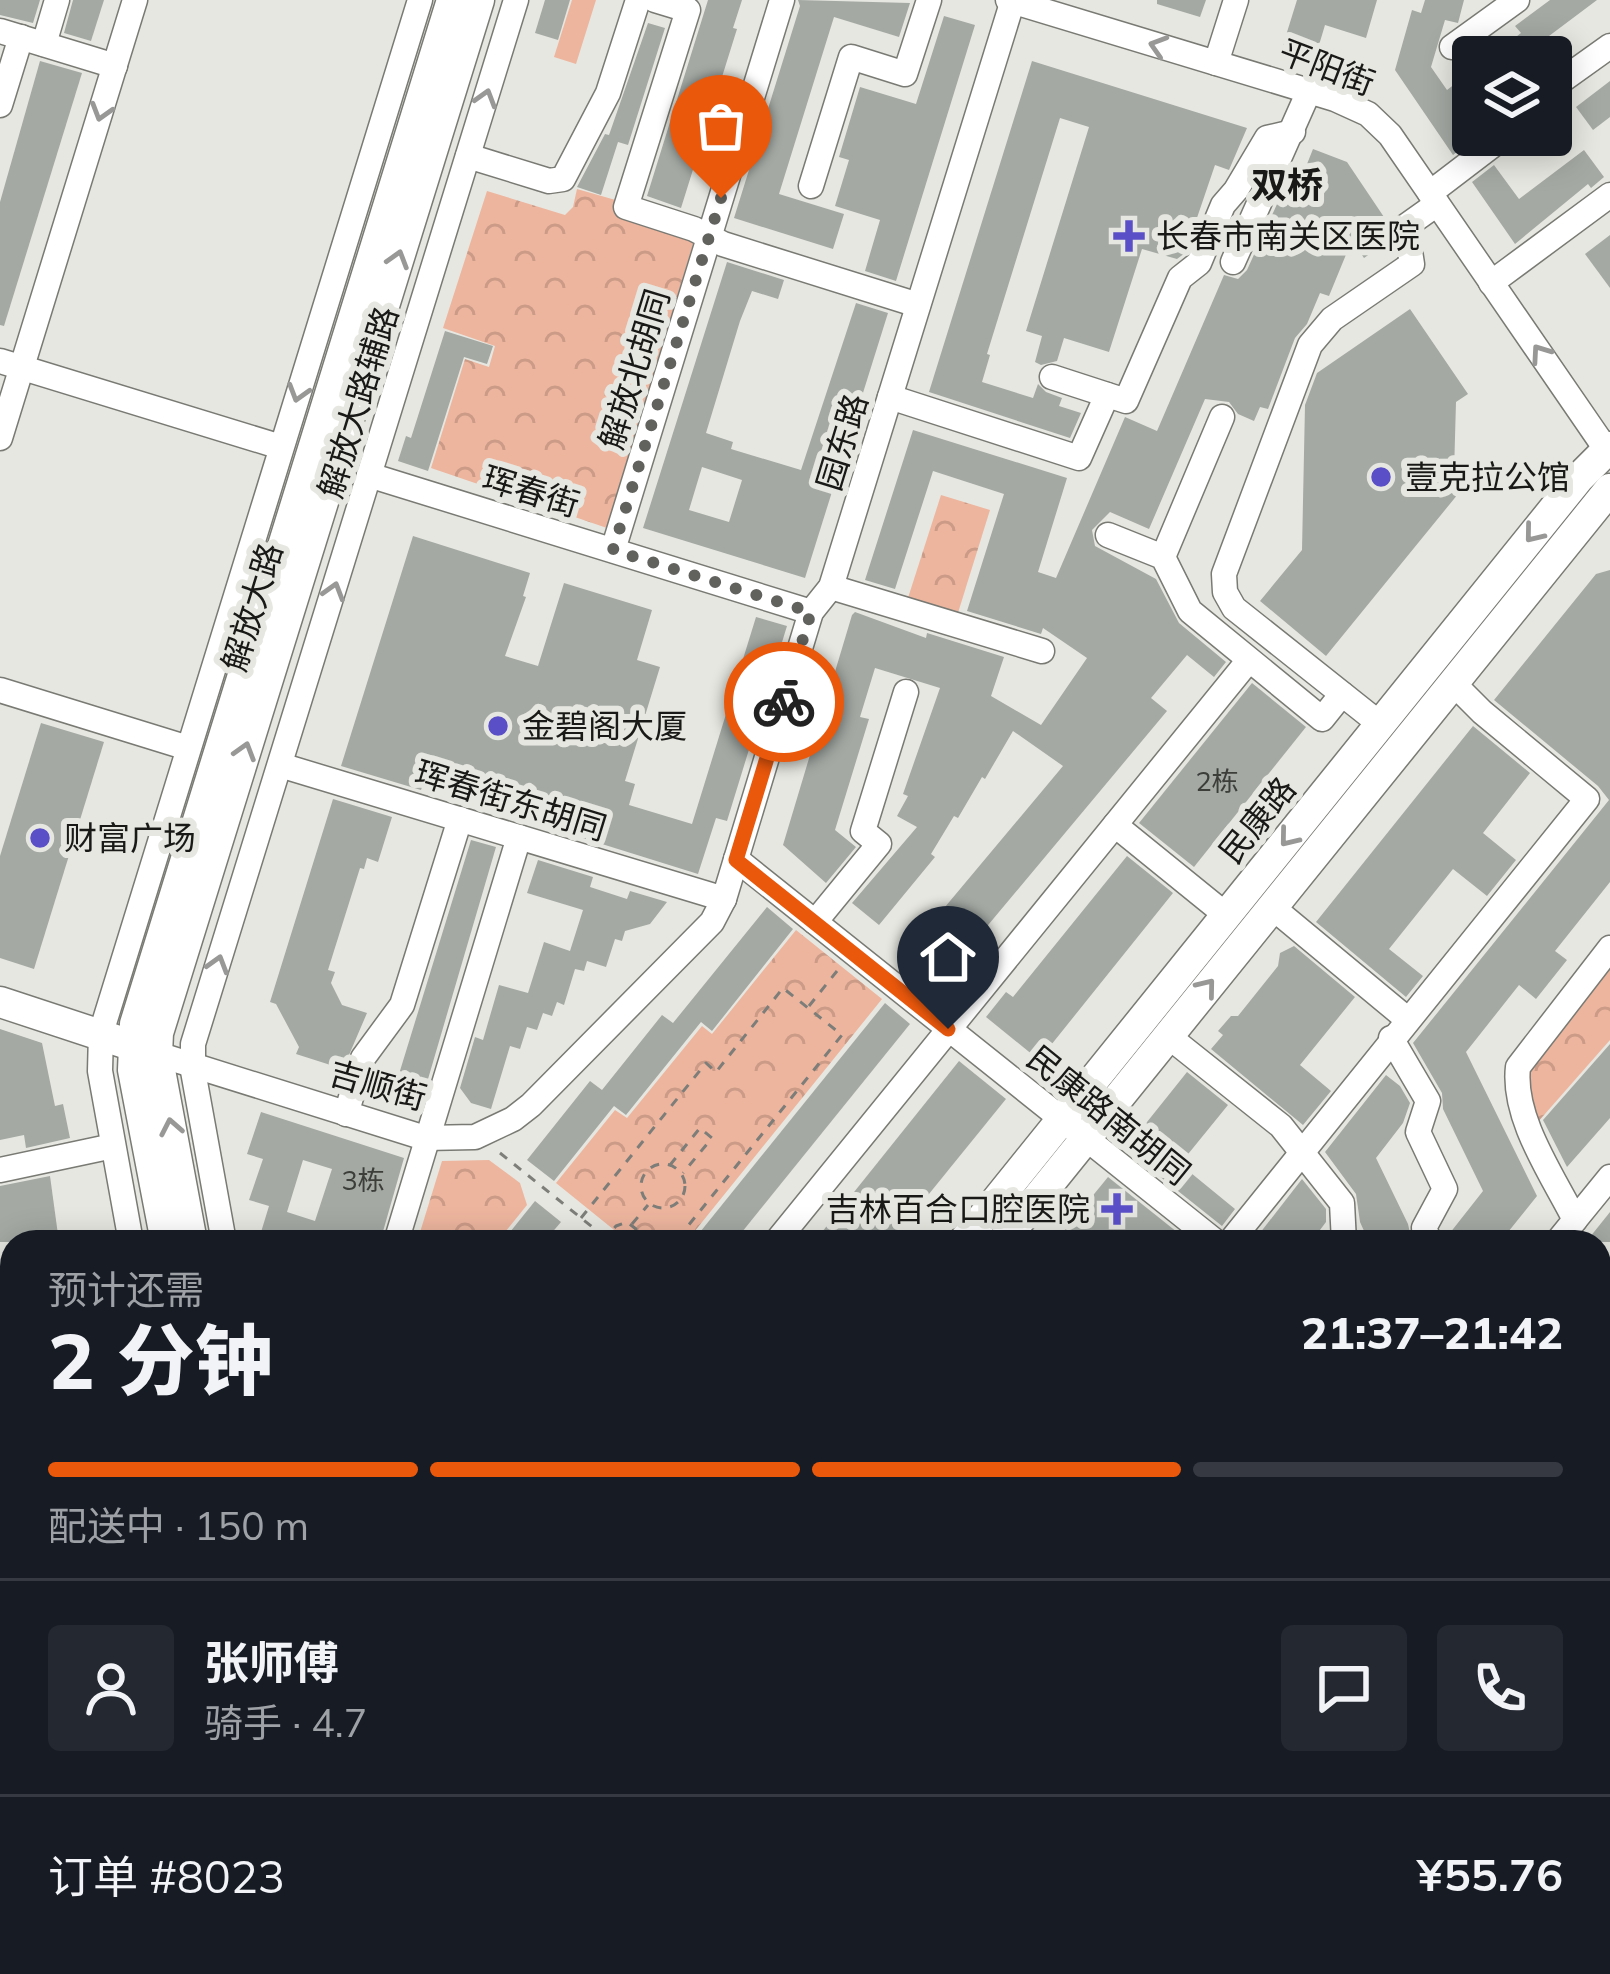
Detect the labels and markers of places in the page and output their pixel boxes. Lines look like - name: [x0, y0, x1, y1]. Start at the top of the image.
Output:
- pin: [670, 75, 772, 198]
- place label: 长春市南关区医院: [1156, 215, 1420, 256]
- marker: 长春市南关区医院: [1113, 220, 1145, 252]
- place label: 壹克拉公馆: [1405, 456, 1570, 497]
- marker: 壹克拉公馆: [1368, 464, 1394, 490]
- place label: 金碧阁大厦: [522, 705, 687, 746]
- marker: 金碧阁大厦: [485, 713, 511, 739]
- place label: 财富广场: [64, 817, 196, 858]
- marker: 财富广场: [27, 825, 53, 851]
- pin: [897, 906, 999, 1029]
- place label: 吉林百合口腔医院: [826, 1188, 1090, 1229]
- marker: 吉林百合口腔医院: [1101, 1193, 1133, 1225]

